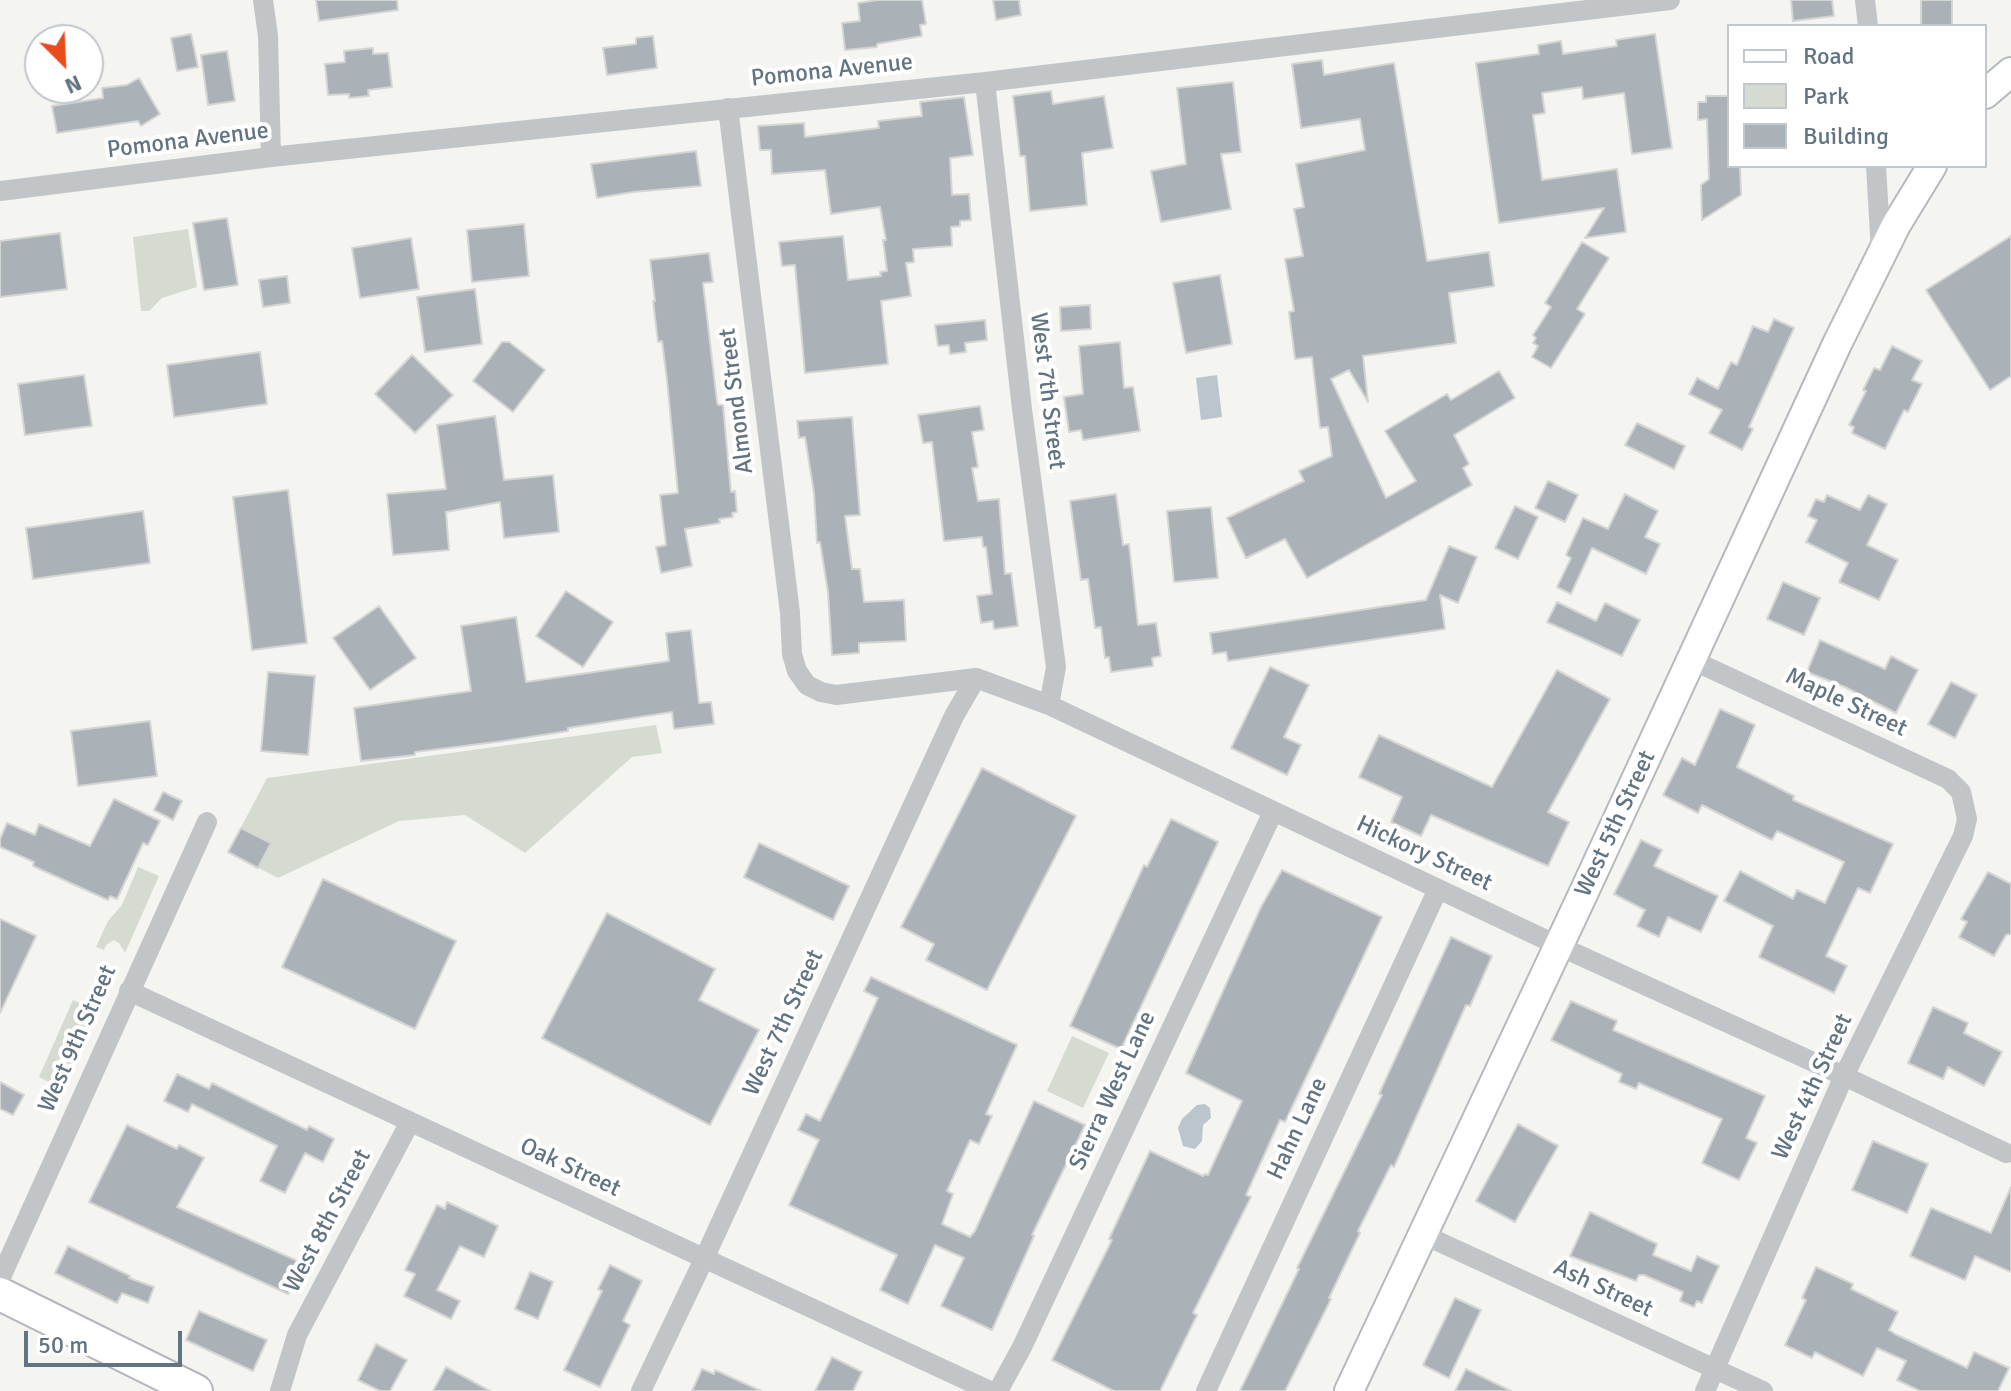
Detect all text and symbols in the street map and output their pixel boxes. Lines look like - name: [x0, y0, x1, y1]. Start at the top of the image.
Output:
- north arrow: [24, 24, 104, 104]
- legend: [1727, 24, 1987, 168]
- text: Road: [1803, 41, 1854, 71]
- street label: Pomona Avenue: [750, 48, 914, 94]
- text: N: [61, 69, 86, 100]
- text: Park: [1803, 81, 1849, 111]
- street label: Pomona Avenue: [106, 117, 270, 165]
- text: Building: [1803, 121, 1889, 151]
- street label: West 7th Street: [1023, 311, 1071, 471]
- street label: Almond Street: [714, 326, 760, 476]
- street label: Maple Street: [1781, 662, 1911, 744]
- street label: West 5th Street: [1570, 746, 1662, 902]
- street label: Hickory Street: [1352, 810, 1496, 898]
- street label: West 7th Street: [738, 945, 830, 1101]
- street label: West 9th Street: [33, 961, 123, 1117]
- street label: Sierra West Lane: [1064, 1007, 1162, 1175]
- street label: West 4th Street: [1767, 1009, 1859, 1165]
- street label: Hahn Lane: [1262, 1073, 1334, 1185]
- street label: Oak Street: [515, 1132, 625, 1204]
- street label: West 8th Street: [278, 1145, 378, 1297]
- street label: Ash Street: [1549, 1254, 1657, 1324]
- scale bar: [28, 1315, 186, 1365]
- text: 50 m: [38, 1330, 88, 1360]

